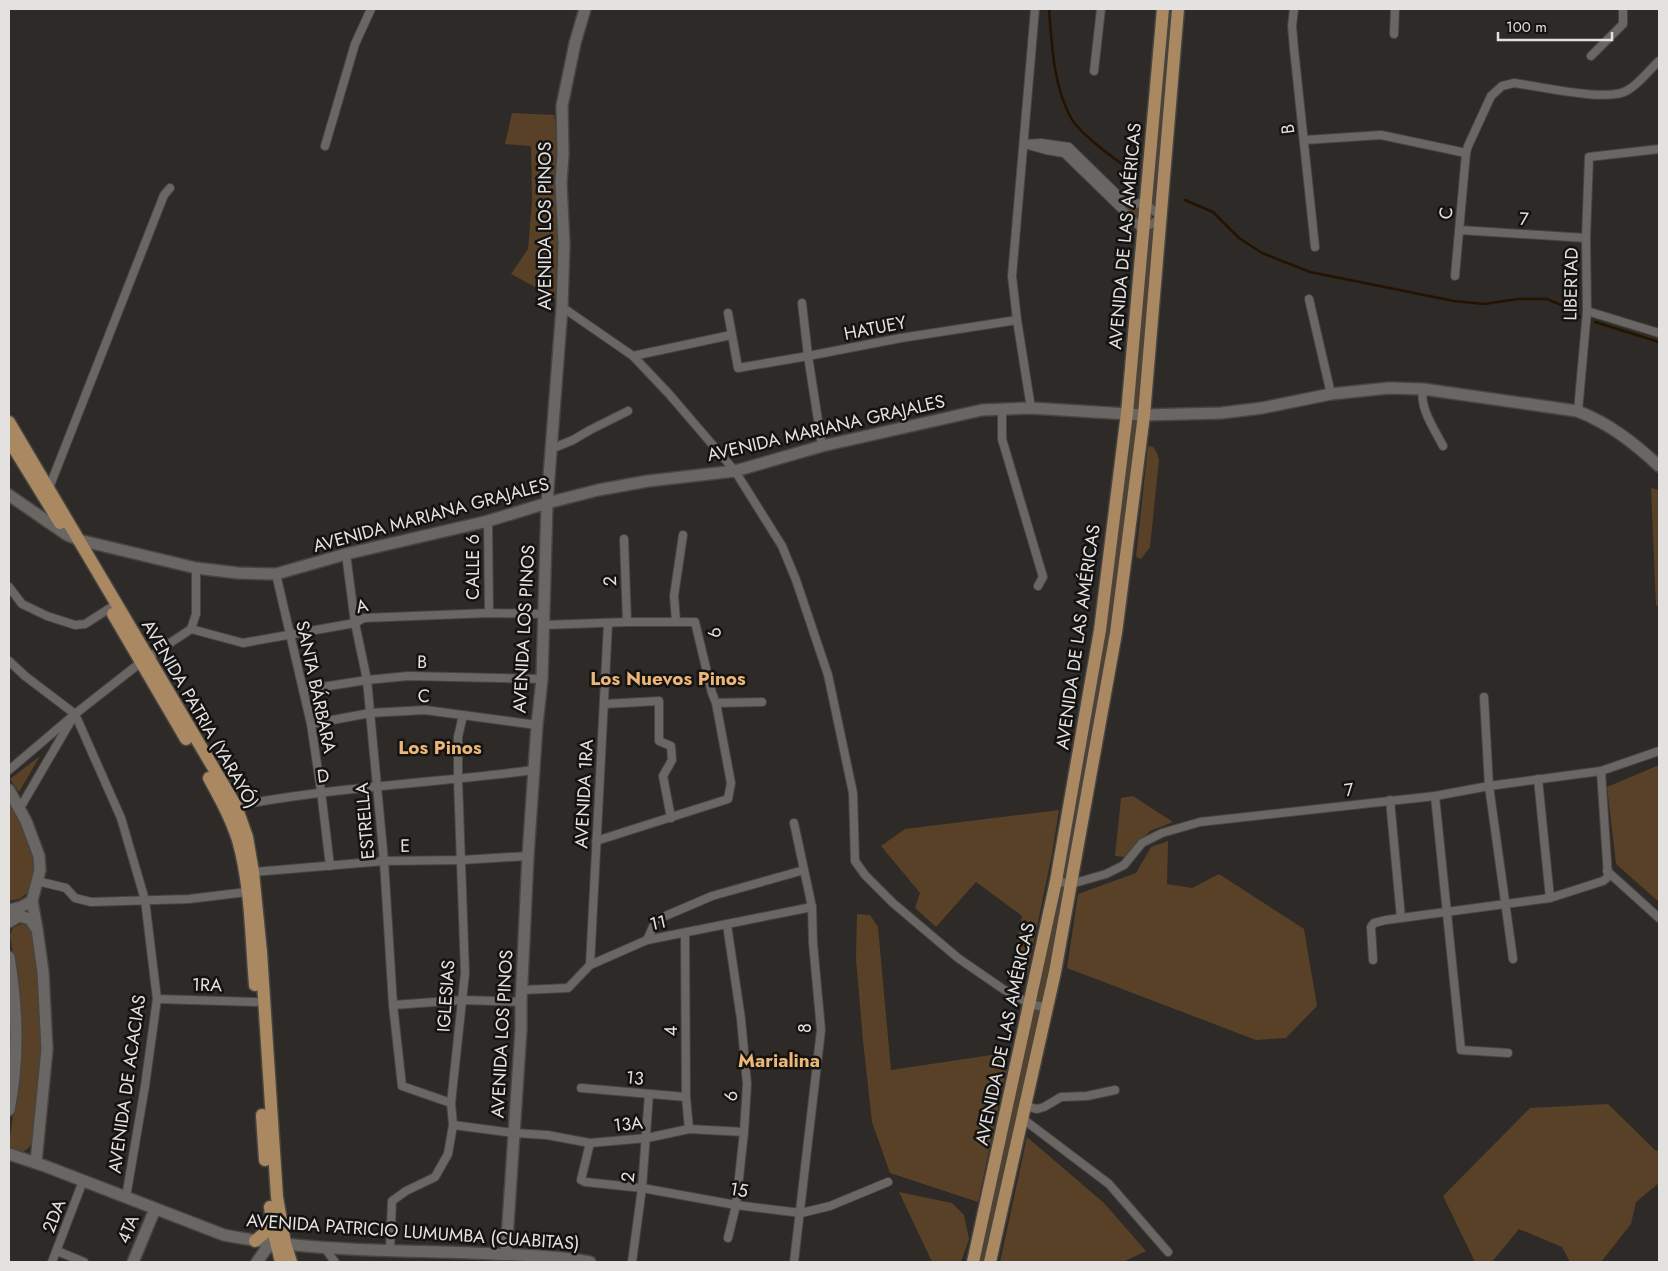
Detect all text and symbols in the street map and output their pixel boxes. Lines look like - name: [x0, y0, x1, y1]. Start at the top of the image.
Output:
- scale bar: [1498, 10, 1612, 42]
- text: 100 m: [1506, 16, 1547, 38]
- street label: AVENIDA DE LAS AMÉRICAS: [1102, 122, 1148, 350]
- street label: B: [1274, 122, 1302, 136]
- street label: AVENIDA LOS PINOS: [532, 142, 558, 310]
- street label: C: [1433, 206, 1459, 220]
- street label: 7: [1518, 206, 1530, 232]
- street label: LIBERTAD: [1557, 247, 1585, 321]
- street label: HATUEY: [842, 309, 909, 347]
- street label: AVENIDA MARIANA GRAJALES: [705, 388, 948, 468]
- street label: AVENIDA MARIANA GRAJALES: [310, 471, 552, 559]
- street label: AVENIDA DE LAS AMÉRICAS: [1049, 523, 1107, 751]
- street label: CALLE 6: [460, 534, 486, 600]
- street label: AVENIDA LOS PINOS: [507, 544, 541, 714]
- street label: 2: [597, 575, 623, 587]
- street label: A: [353, 592, 371, 620]
- street label: AVENIDA PATRIA (YARAYÓ): [135, 615, 265, 813]
- street label: SANTA BÁRBARA: [289, 618, 343, 756]
- street label: 9: [700, 625, 728, 641]
- street label: B: [417, 649, 427, 675]
- district label: Los Nuevos Pinos: [590, 665, 746, 692]
- street label: C: [417, 683, 431, 709]
- district label: Los Pinos: [398, 734, 482, 761]
- street label: AVENIDA 1RA: [568, 739, 600, 849]
- street label: D: [315, 762, 331, 790]
- street label: 7: [1343, 776, 1356, 804]
- street label: ESTRELLA: [349, 782, 381, 860]
- street label: E: [400, 833, 410, 859]
- street label: 11: [647, 909, 669, 937]
- street label: AVENIDA DE LAS AMÉRICAS: [969, 920, 1041, 1148]
- street label: AVENIDA LOS PINOS: [485, 949, 519, 1119]
- street label: IGLESIAS: [431, 959, 462, 1033]
- street label: 1RA: [192, 971, 223, 999]
- street label: AVENIDA DE ACACIAS: [102, 993, 152, 1175]
- street label: 8: [792, 1023, 818, 1033]
- street label: 4: [658, 1026, 684, 1036]
- district label: Marialina: [738, 1047, 820, 1074]
- street label: 13: [625, 1064, 645, 1092]
- street label: 6: [718, 1090, 744, 1102]
- street label: 13A: [612, 1110, 644, 1138]
- street label: 2: [615, 1171, 641, 1183]
- street label: 15: [728, 1176, 750, 1204]
- street label: 2DA: [36, 1195, 72, 1236]
- street label: AVENIDA PATRICIO LUMUMBA (CUABITAS): [246, 1207, 580, 1257]
- street label: 4TA: [110, 1210, 146, 1247]

